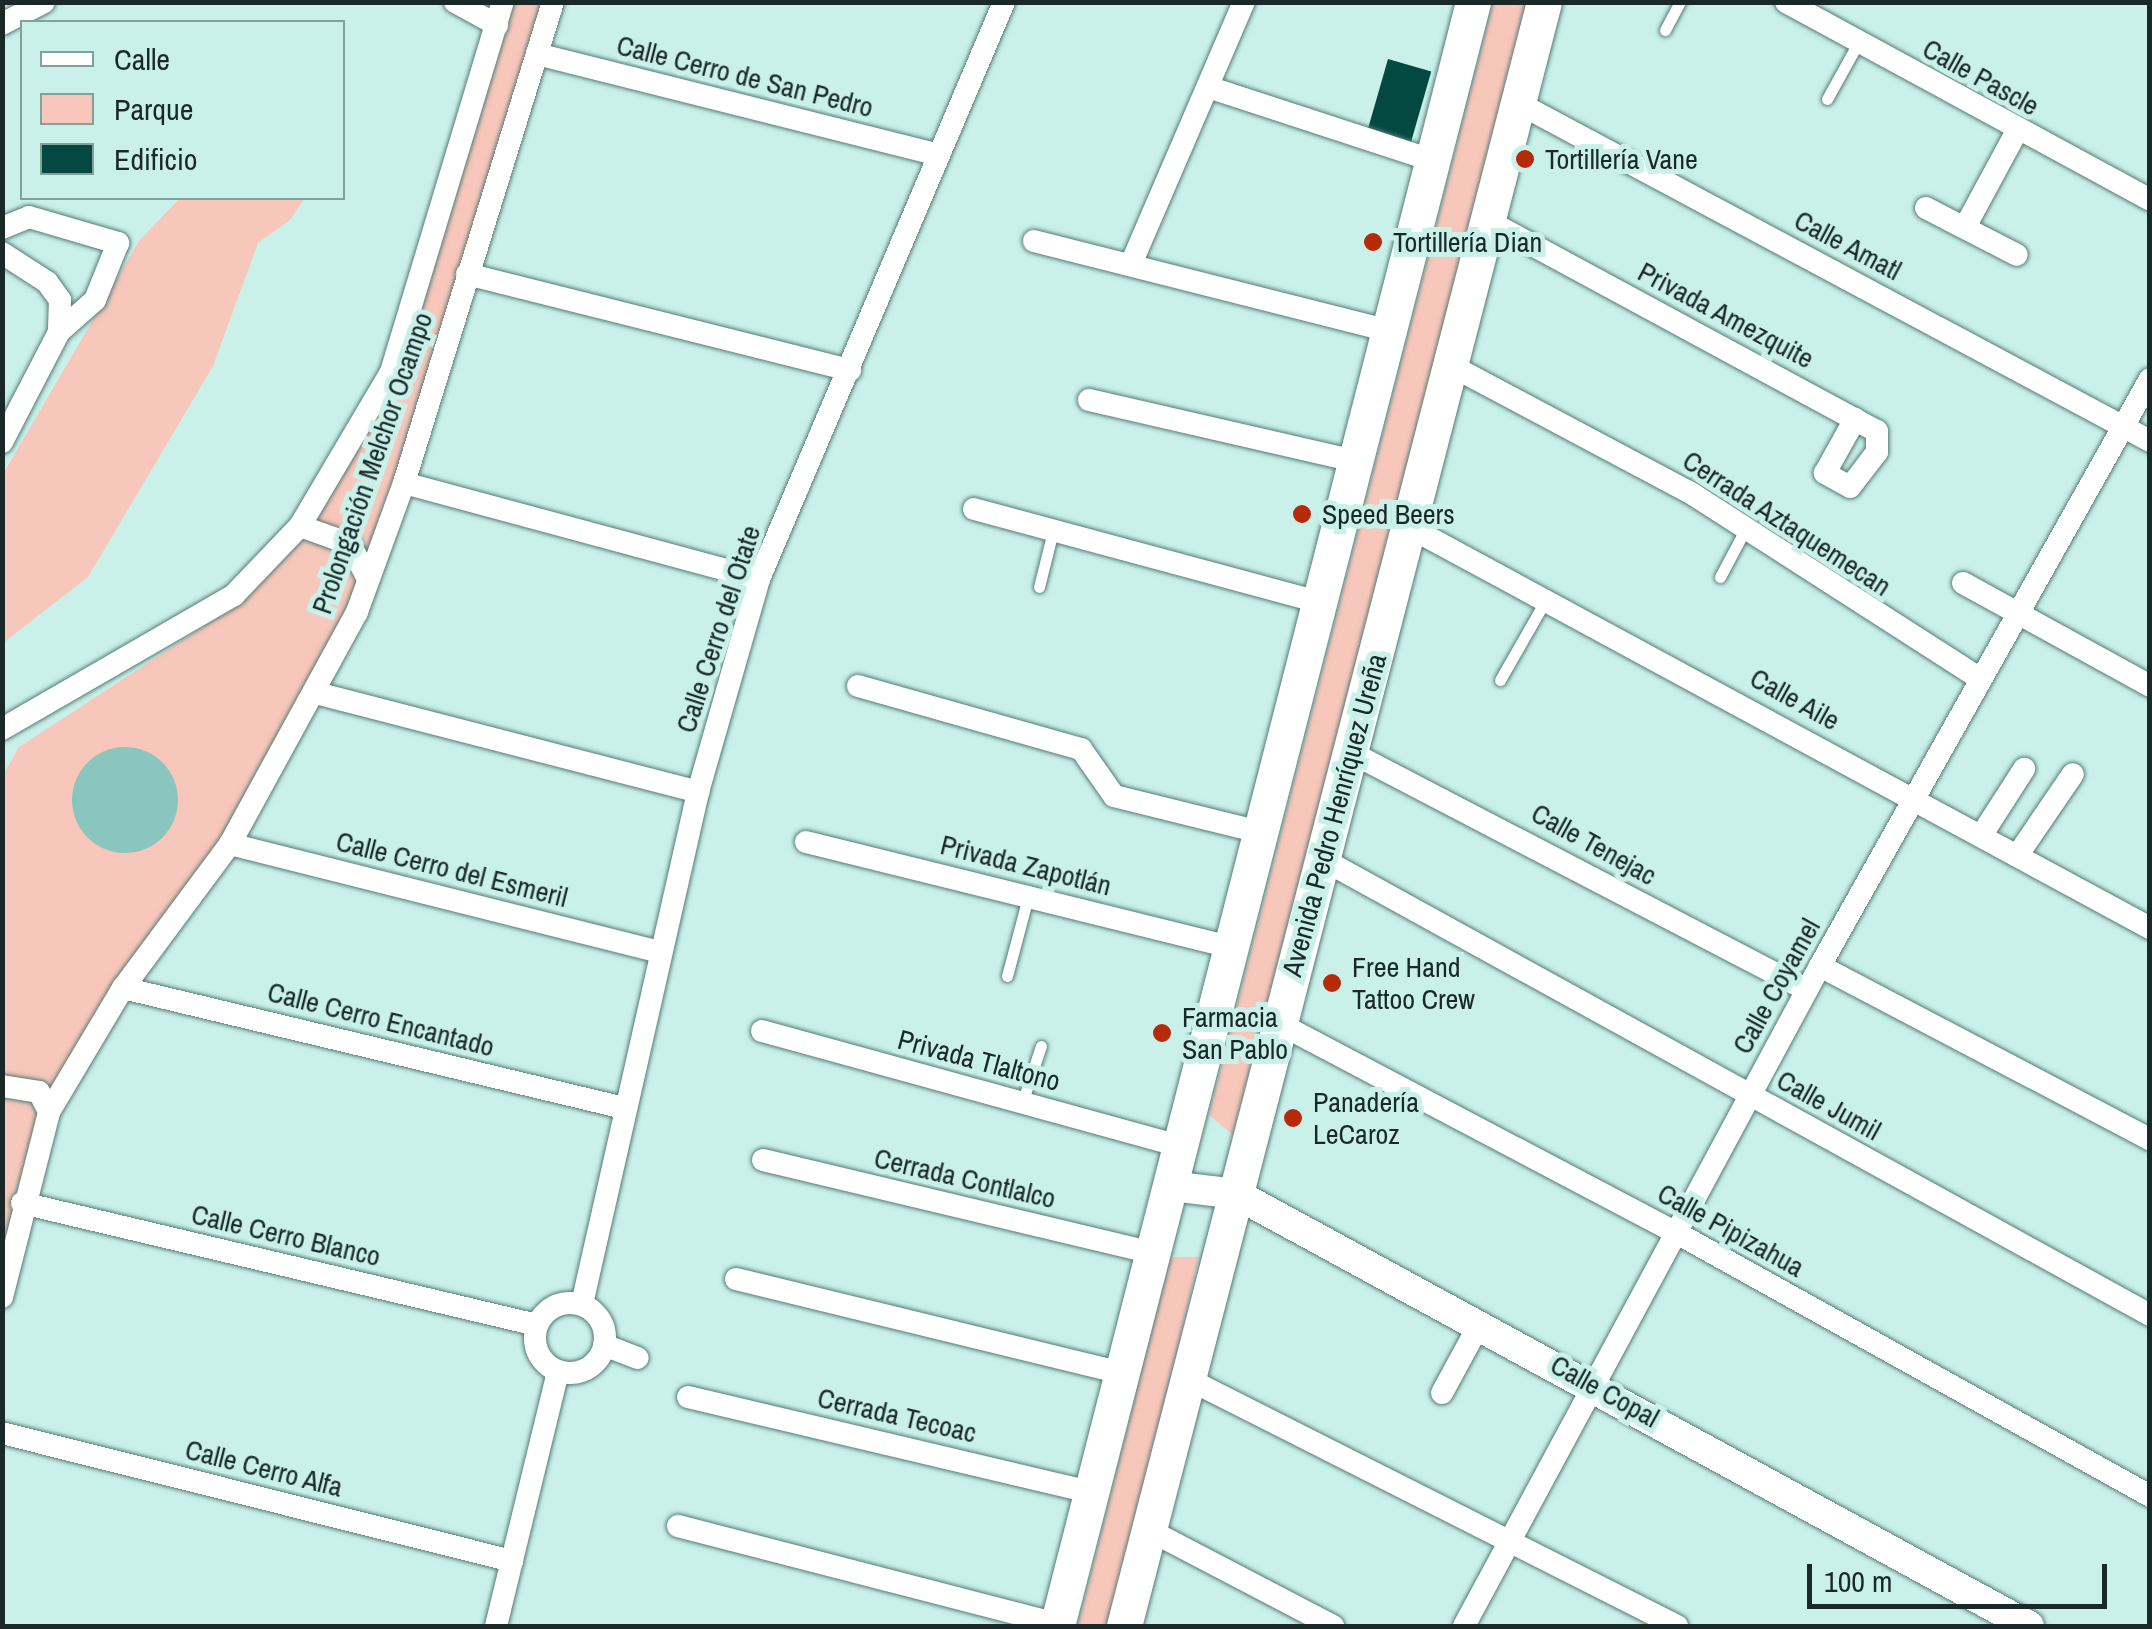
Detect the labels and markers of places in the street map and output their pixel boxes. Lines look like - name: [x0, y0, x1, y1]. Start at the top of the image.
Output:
- place label: Tortillería Vane: [1545, 142, 1698, 176]
- marker: Tortillería Vane: [1514, 148, 1536, 170]
- place label: Tortillería Dian: [1393, 225, 1542, 259]
- marker: Tortillería Dian: [1362, 231, 1384, 253]
- place label: Speed Beers: [1322, 497, 1455, 531]
- marker: Speed Beers: [1291, 503, 1313, 525]
- place label: Free Hand Tattoo Crew: [1352, 950, 1475, 1016]
- marker: Free Hand Tattoo Crew: [1321, 972, 1343, 994]
- place label: Farmacia San Pablo: [1182, 1000, 1288, 1066]
- marker: Farmacia San Pablo: [1151, 1022, 1173, 1044]
- place label: Panadería LeCaroz: [1313, 1085, 1419, 1151]
- marker: Panadería LeCaroz: [1282, 1107, 1304, 1129]

